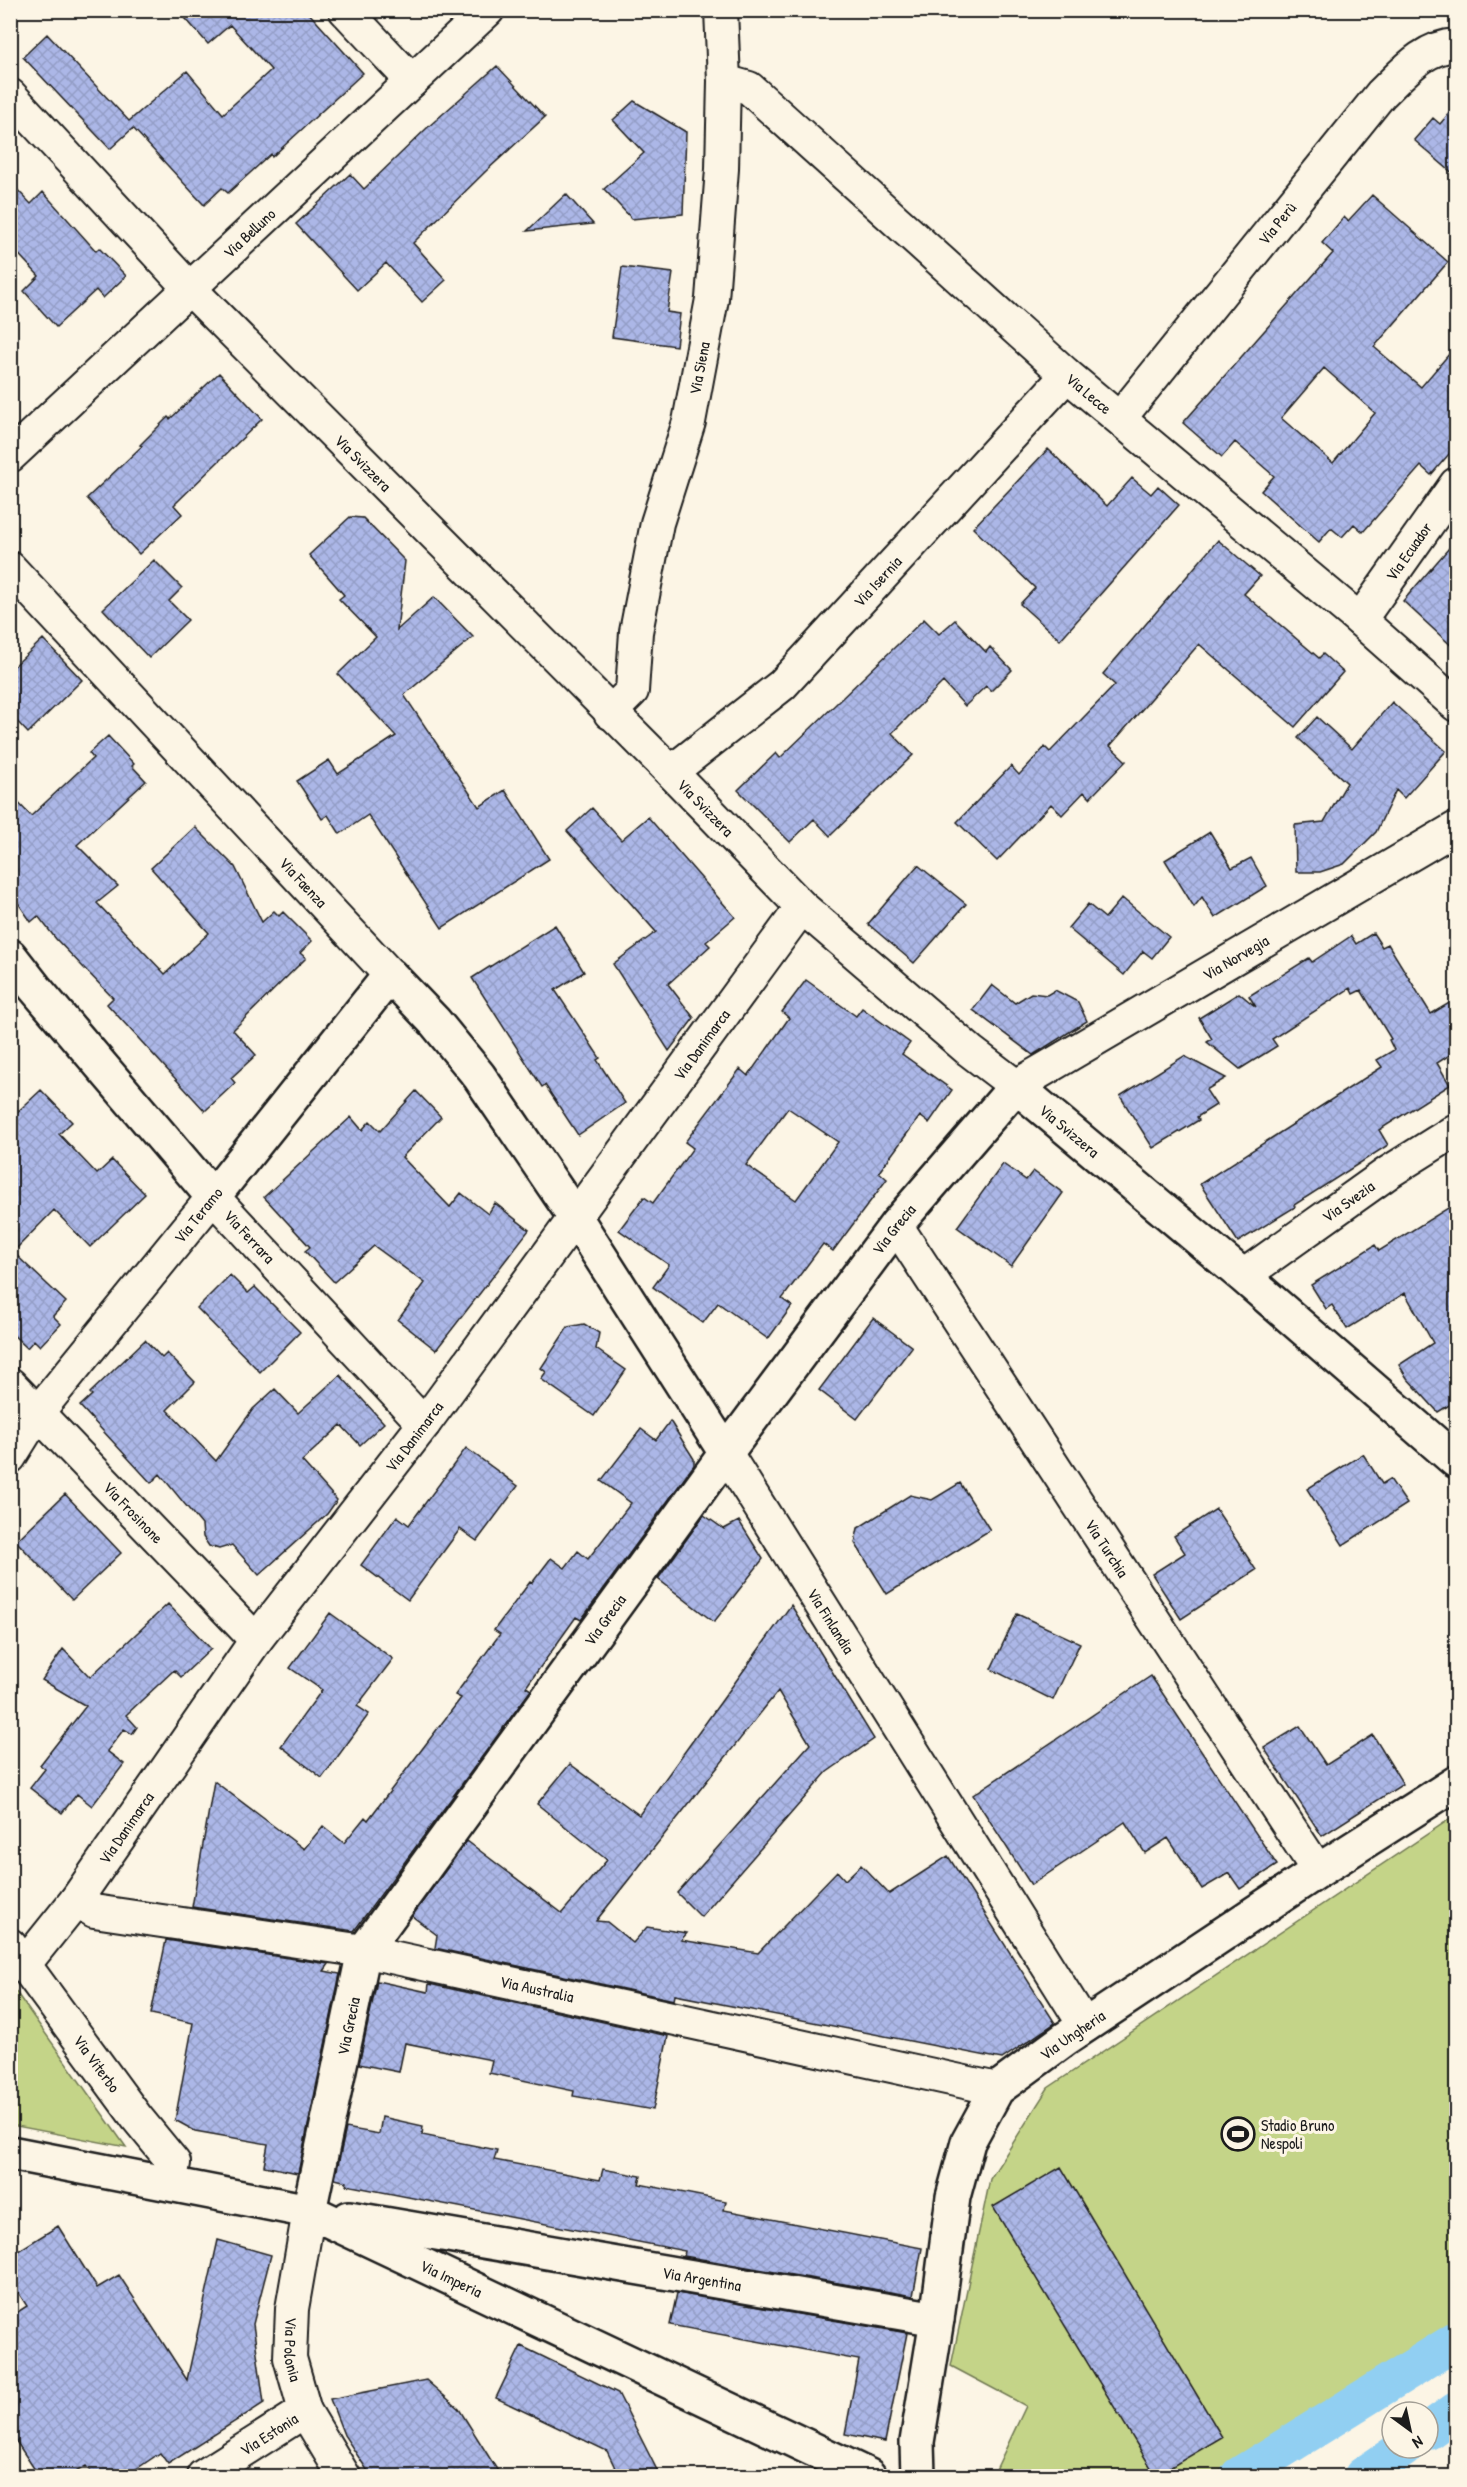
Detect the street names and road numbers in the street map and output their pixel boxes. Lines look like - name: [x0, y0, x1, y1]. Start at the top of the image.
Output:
- street label: Via Perù: [1253, 197, 1301, 249]
- street label: Via Belluno: [218, 203, 280, 263]
- street label: Via Siena: [683, 340, 715, 396]
- street label: Via Lecce: [1061, 368, 1117, 419]
- street label: Via Svizzera: [330, 429, 396, 496]
- street label: Via Ecuador: [1380, 517, 1437, 585]
- street label: Via Isernia: [848, 551, 907, 612]
- street label: Via Svizzera: [672, 774, 739, 841]
- street label: Via Faenza: [274, 852, 333, 912]
- street label: Via Norvegia: [1198, 929, 1273, 985]
- street label: Via Danimarca: [668, 1005, 735, 1085]
- street label: Via Svizzera: [1034, 1099, 1104, 1162]
- street label: Via Svezia: [1317, 1175, 1379, 1227]
- street label: Via Teramo: [169, 1182, 228, 1248]
- street label: Via Grecia: [867, 1199, 920, 1259]
- street label: Via Ferrara: [219, 1205, 280, 1268]
- street label: Via Danimarca: [380, 1397, 448, 1476]
- street label: Via Frosinone: [98, 1477, 169, 1549]
- street label: Via Turchia: [1080, 1515, 1134, 1582]
- street label: Via Finlandia: [802, 1584, 860, 1658]
- street label: Via Grecia: [578, 1590, 631, 1650]
- street label: Via Danimarca: [93, 1787, 159, 1868]
- street label: Via Australia: [498, 1970, 576, 2007]
- street label: Via Grecia: [331, 1995, 365, 2057]
- street label: Via Ungheria: [1035, 2004, 1109, 2065]
- street label: Via Viterbo: [69, 2030, 126, 2097]
- street label: Via Imperia: [417, 2254, 486, 2303]
- street label: Via Argentina: [661, 2261, 743, 2296]
- street label: Via Polonia: [279, 2317, 307, 2384]
- street label: Via Estonia: [236, 2407, 302, 2461]

